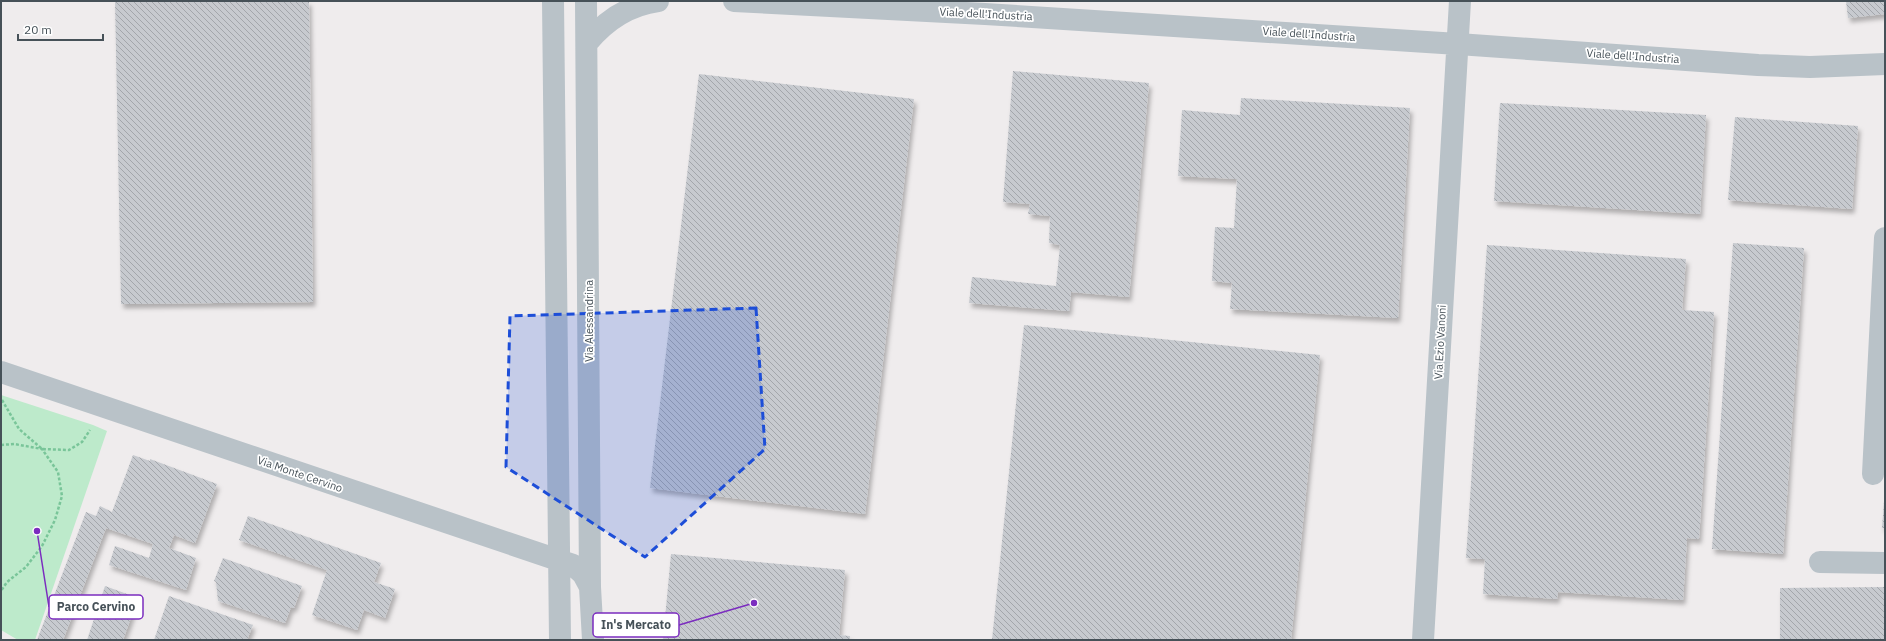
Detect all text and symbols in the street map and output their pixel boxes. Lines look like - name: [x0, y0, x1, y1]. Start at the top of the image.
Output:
- street label: Viale dell'Industria: [939, 5, 1033, 23]
- scale bar: [18, 16, 103, 42]
- text: 20 m: [24, 22, 52, 37]
- street label: Viale dell'Industria: [1262, 24, 1356, 44]
- street label: Viale dell'Industria: [1586, 46, 1680, 66]
- street label: Via Alessandrina: [582, 280, 596, 362]
- street label: Via Ezio Vanoni: [1431, 304, 1449, 380]
- street label: Via Monte Cervino: [255, 453, 345, 495]
- callout: Parco Cervino: [49, 595, 143, 619]
- text: Parco Cervino: [57, 599, 135, 614]
- callout: In's Mercato: [593, 613, 679, 637]
- text: In's Mercato: [601, 617, 671, 632]

